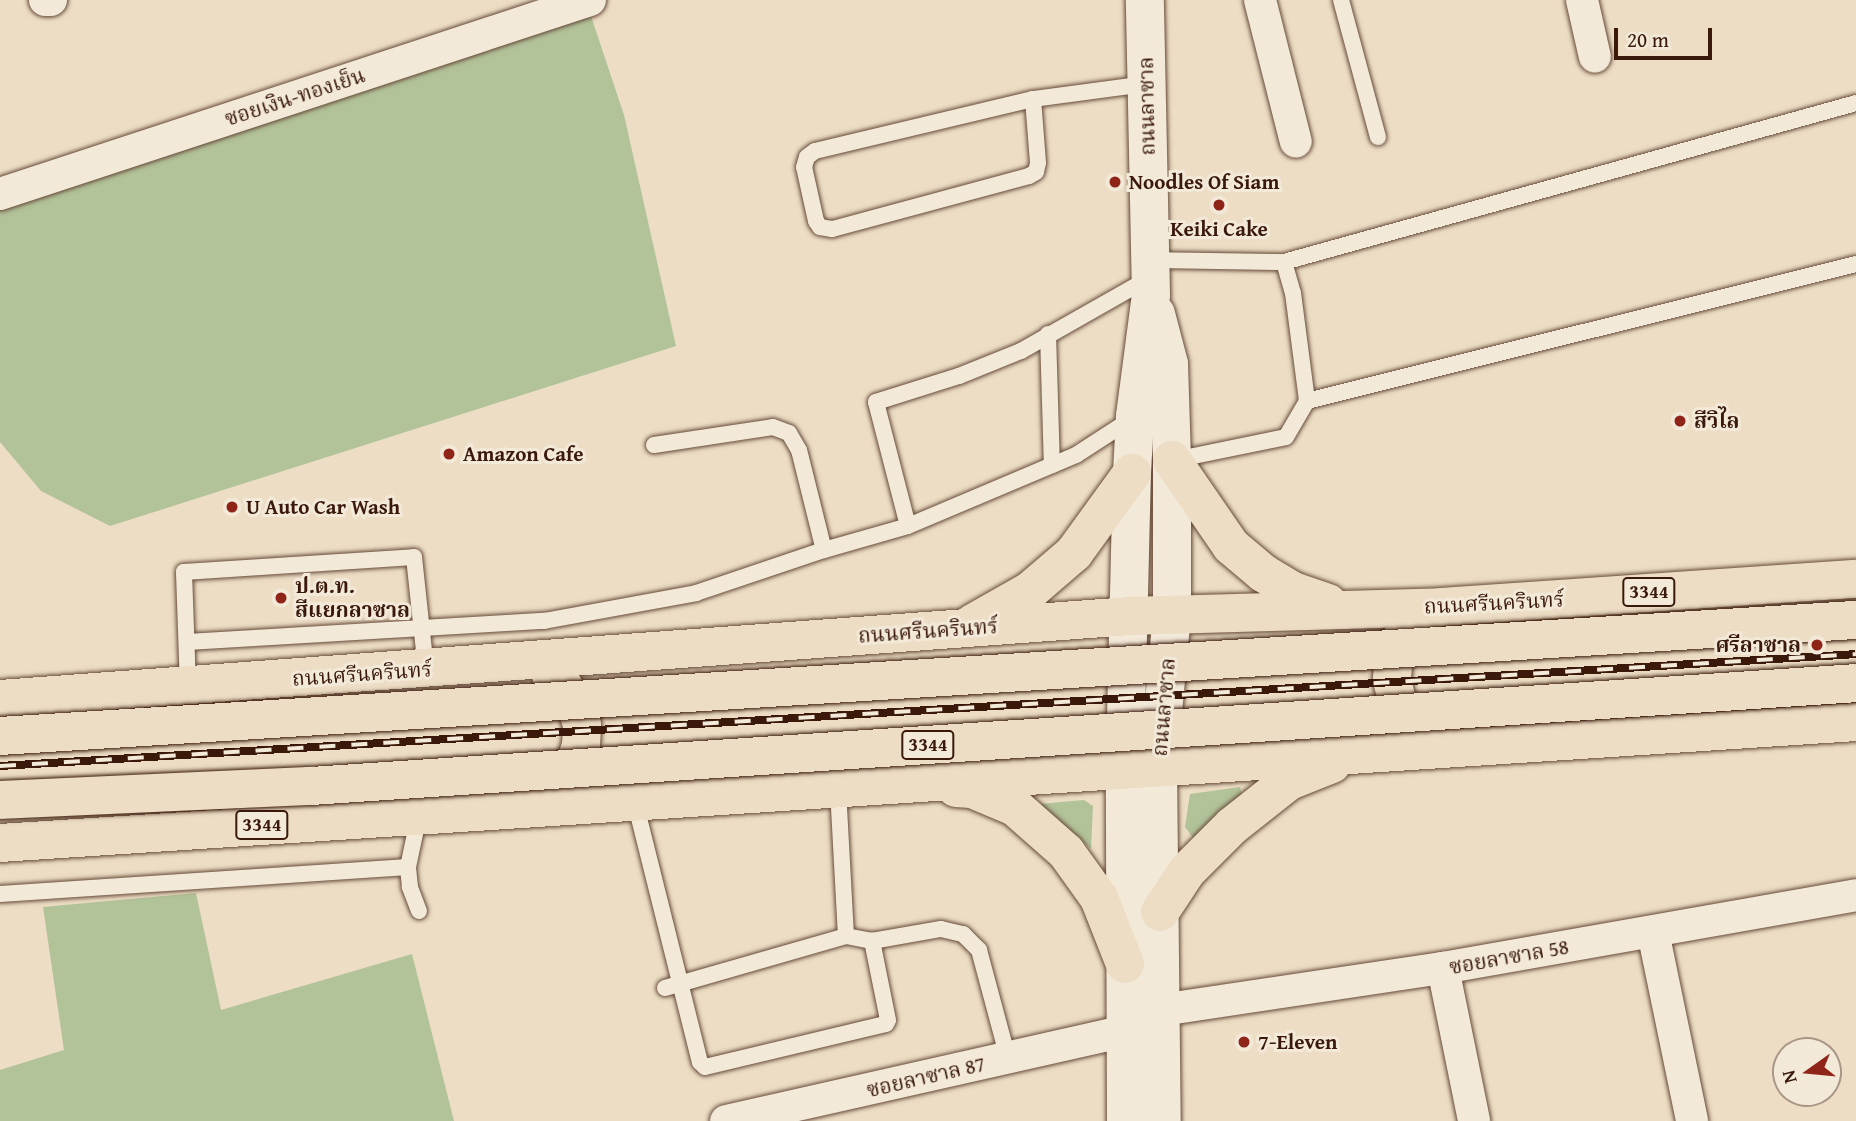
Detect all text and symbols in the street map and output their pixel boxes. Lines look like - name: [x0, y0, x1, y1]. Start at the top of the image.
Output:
- scale bar: [1618, 14, 1716, 58]
- text: 20 m: [1627, 24, 1669, 55]
- street label: ถนนลาซาล: [1134, 56, 1160, 156]
- street label: ซอยเงิน-ทองเย็น: [222, 62, 368, 132]
- place label: Noodles Of Siam: [1129, 169, 1279, 195]
- marker: Noodles Of Siam: [1107, 174, 1123, 190]
- marker: Keiki Cake: [1211, 197, 1227, 213]
- place label: Keiki Cake: [1170, 216, 1268, 242]
- place label: สีวิไล: [1694, 408, 1739, 434]
- marker: สีวิไล: [1672, 413, 1688, 429]
- place label: Amazon Cafe: [463, 441, 584, 467]
- marker: Amazon Cafe: [441, 446, 457, 462]
- place label: U Auto Car Wash: [246, 494, 400, 520]
- marker: U Auto Car Wash: [224, 499, 240, 515]
- place label: ป.ต.ท. สีแยกลาซาล: [295, 573, 410, 623]
- road number: 3344: [1621, 576, 1677, 608]
- street label: ถนนศรีนครินทร์: [1423, 587, 1565, 619]
- marker: ป.ต.ท. สีแยกลาซาล: [273, 590, 289, 606]
- street label: ถนนศรีนครินทร์: [857, 614, 999, 648]
- place label: ศรีลาซาล: [1715, 632, 1801, 658]
- marker: ศรีลาซาล: [1807, 635, 1827, 655]
- street label: ถนนลาซาล: [1147, 656, 1181, 758]
- street label: ถนนศรีนครินทร์: [291, 657, 433, 691]
- road number: 3344: [900, 730, 956, 760]
- road number: 3344: [234, 810, 290, 840]
- street label: ซอยลาซาล 58: [1447, 934, 1571, 980]
- place label: 7-Eleven: [1258, 1029, 1338, 1055]
- marker: 7-Eleven: [1236, 1034, 1252, 1050]
- north arrow: [1772, 1037, 1842, 1107]
- street label: ซอยลาซาล 87: [864, 1051, 988, 1103]
- text: N: [1773, 1067, 1804, 1087]

